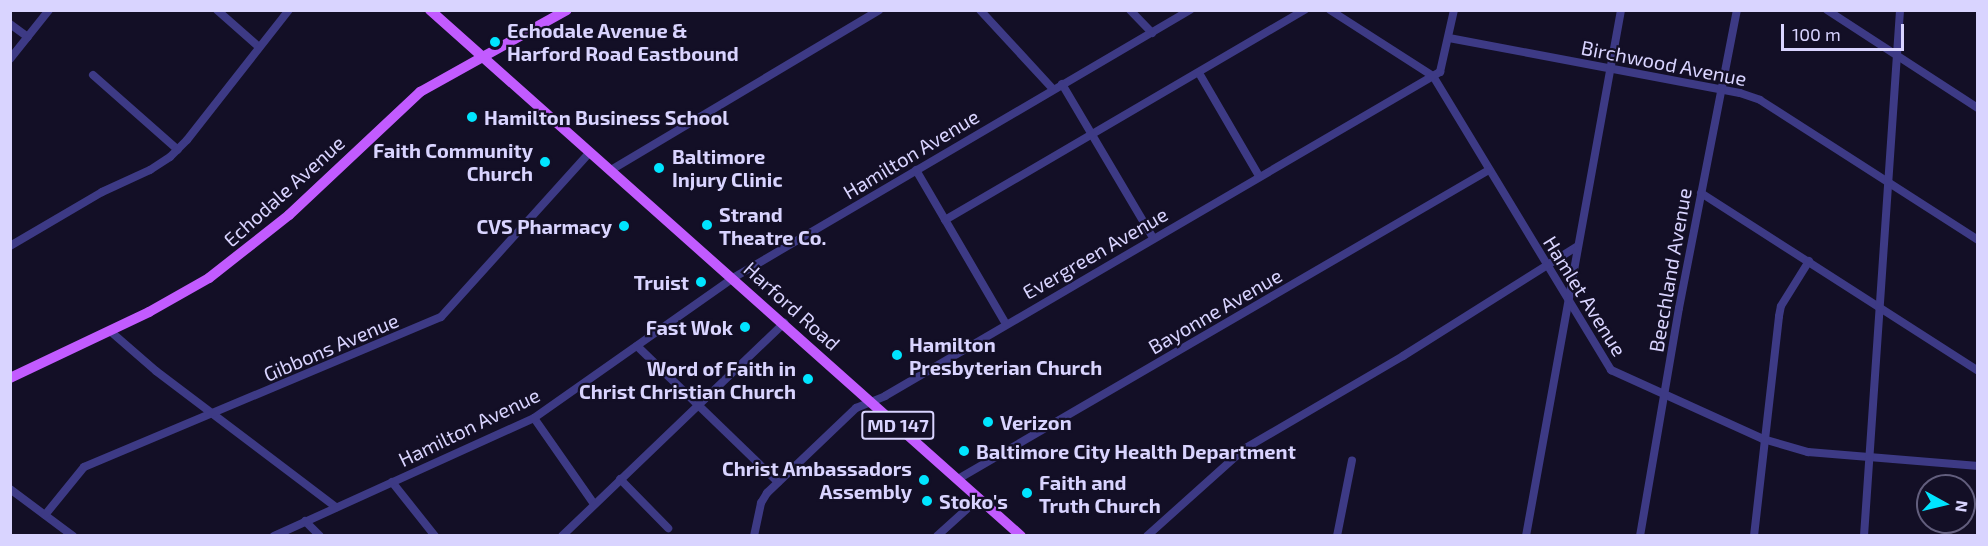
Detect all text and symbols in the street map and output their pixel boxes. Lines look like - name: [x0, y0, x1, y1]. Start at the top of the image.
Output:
- scale bar: [1784, 12, 1907, 50]
- place label: Echodale Avenue & Harford Road Eastbound: [507, 19, 739, 66]
- text: 100 m: [1792, 23, 1841, 45]
- marker: Echodale Avenue & Harford Road Eastbound: [488, 35, 502, 49]
- street label: Birchwood Avenue: [1579, 35, 1749, 91]
- street label: Hamilton Avenue: [839, 104, 983, 204]
- place label: Hamilton Business School: [484, 105, 729, 129]
- marker: Hamilton Business School: [465, 110, 479, 124]
- street label: Echodale Avenue: [219, 130, 349, 252]
- place label: Faith Community Church: [373, 138, 533, 185]
- place label: Baltimore Injury Clinic: [672, 144, 783, 191]
- marker: Faith Community Church: [538, 155, 552, 169]
- marker: Baltimore Injury Clinic: [650, 159, 668, 177]
- street label: Beechland Avenue: [1644, 186, 1696, 354]
- place label: Strand Theatre Co.: [719, 202, 826, 249]
- street label: Evergreen Avenue: [1018, 202, 1172, 304]
- place label: CVS Pharmacy: [477, 214, 612, 238]
- marker: Strand Theatre Co.: [700, 218, 714, 232]
- marker: CVS Pharmacy: [617, 219, 631, 233]
- street label: Hamlet Avenue: [1538, 231, 1632, 361]
- street label: Harford Road: [739, 257, 845, 355]
- street label: Bayonne Avenue: [1144, 263, 1286, 359]
- place label: Truist: [634, 270, 689, 294]
- marker: Truist: [694, 275, 708, 289]
- street label: Gibbons Avenue: [260, 308, 402, 386]
- place label: Fast Wok: [646, 315, 733, 339]
- marker: Fast Wok: [738, 320, 752, 334]
- place label: Hamilton Presbyterian Church: [909, 332, 1102, 379]
- marker: Hamilton Presbyterian Church: [890, 348, 904, 362]
- place label: Word of Faith in Christ Christian Church: [579, 356, 796, 403]
- marker: Word of Faith in Christ Christian Church: [801, 372, 815, 386]
- street label: Hamilton Avenue: [394, 382, 544, 472]
- road number: MD 147: [860, 410, 936, 440]
- place label: Verizon: [1000, 410, 1072, 434]
- marker: Verizon: [981, 415, 995, 429]
- place label: Baltimore City Health Department: [976, 439, 1296, 463]
- marker: Baltimore City Health Department: [957, 444, 971, 458]
- place label: Christ Ambassadors Assembly: [722, 456, 912, 503]
- place label: Faith and Truth Church: [1039, 470, 1161, 517]
- marker: Christ Ambassadors Assembly: [917, 473, 931, 487]
- north arrow: [1916, 474, 1976, 534]
- marker: Faith and Truth Church: [1020, 486, 1034, 500]
- place label: Stoko's: [939, 489, 1008, 513]
- marker: Stoko's: [920, 494, 934, 508]
- text: N: [1952, 499, 1973, 513]

